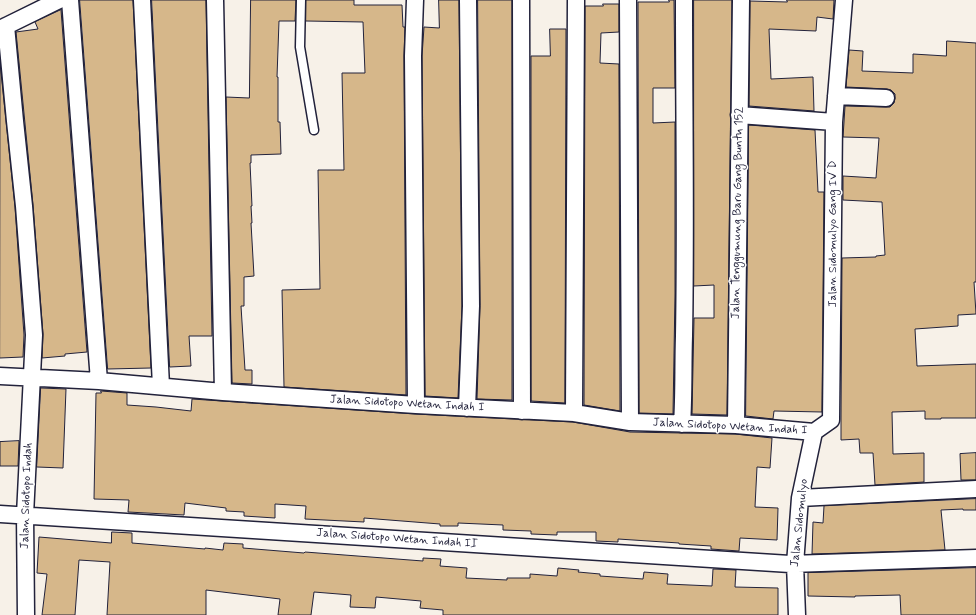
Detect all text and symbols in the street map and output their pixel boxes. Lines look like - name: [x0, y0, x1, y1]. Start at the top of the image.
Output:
- street label: Jalan Tenggumung Baru Gang Buntu 152: [729, 107, 747, 319]
- street label: Jalan Sidomulyo Gang IV D: [826, 161, 840, 307]
- street label: Jalan Sidotopo Wetan Indah I: [329, 393, 485, 415]
- street label: Jalan Sidotopo Wetan Indah I: [652, 416, 808, 438]
- street label: Jalan Sidotopo Indah: [18, 443, 36, 549]
- street label: Jalan Sidomulyo: [788, 478, 812, 568]
- street label: Jalan Sidotopo Wetan Indah II: [316, 526, 478, 552]

